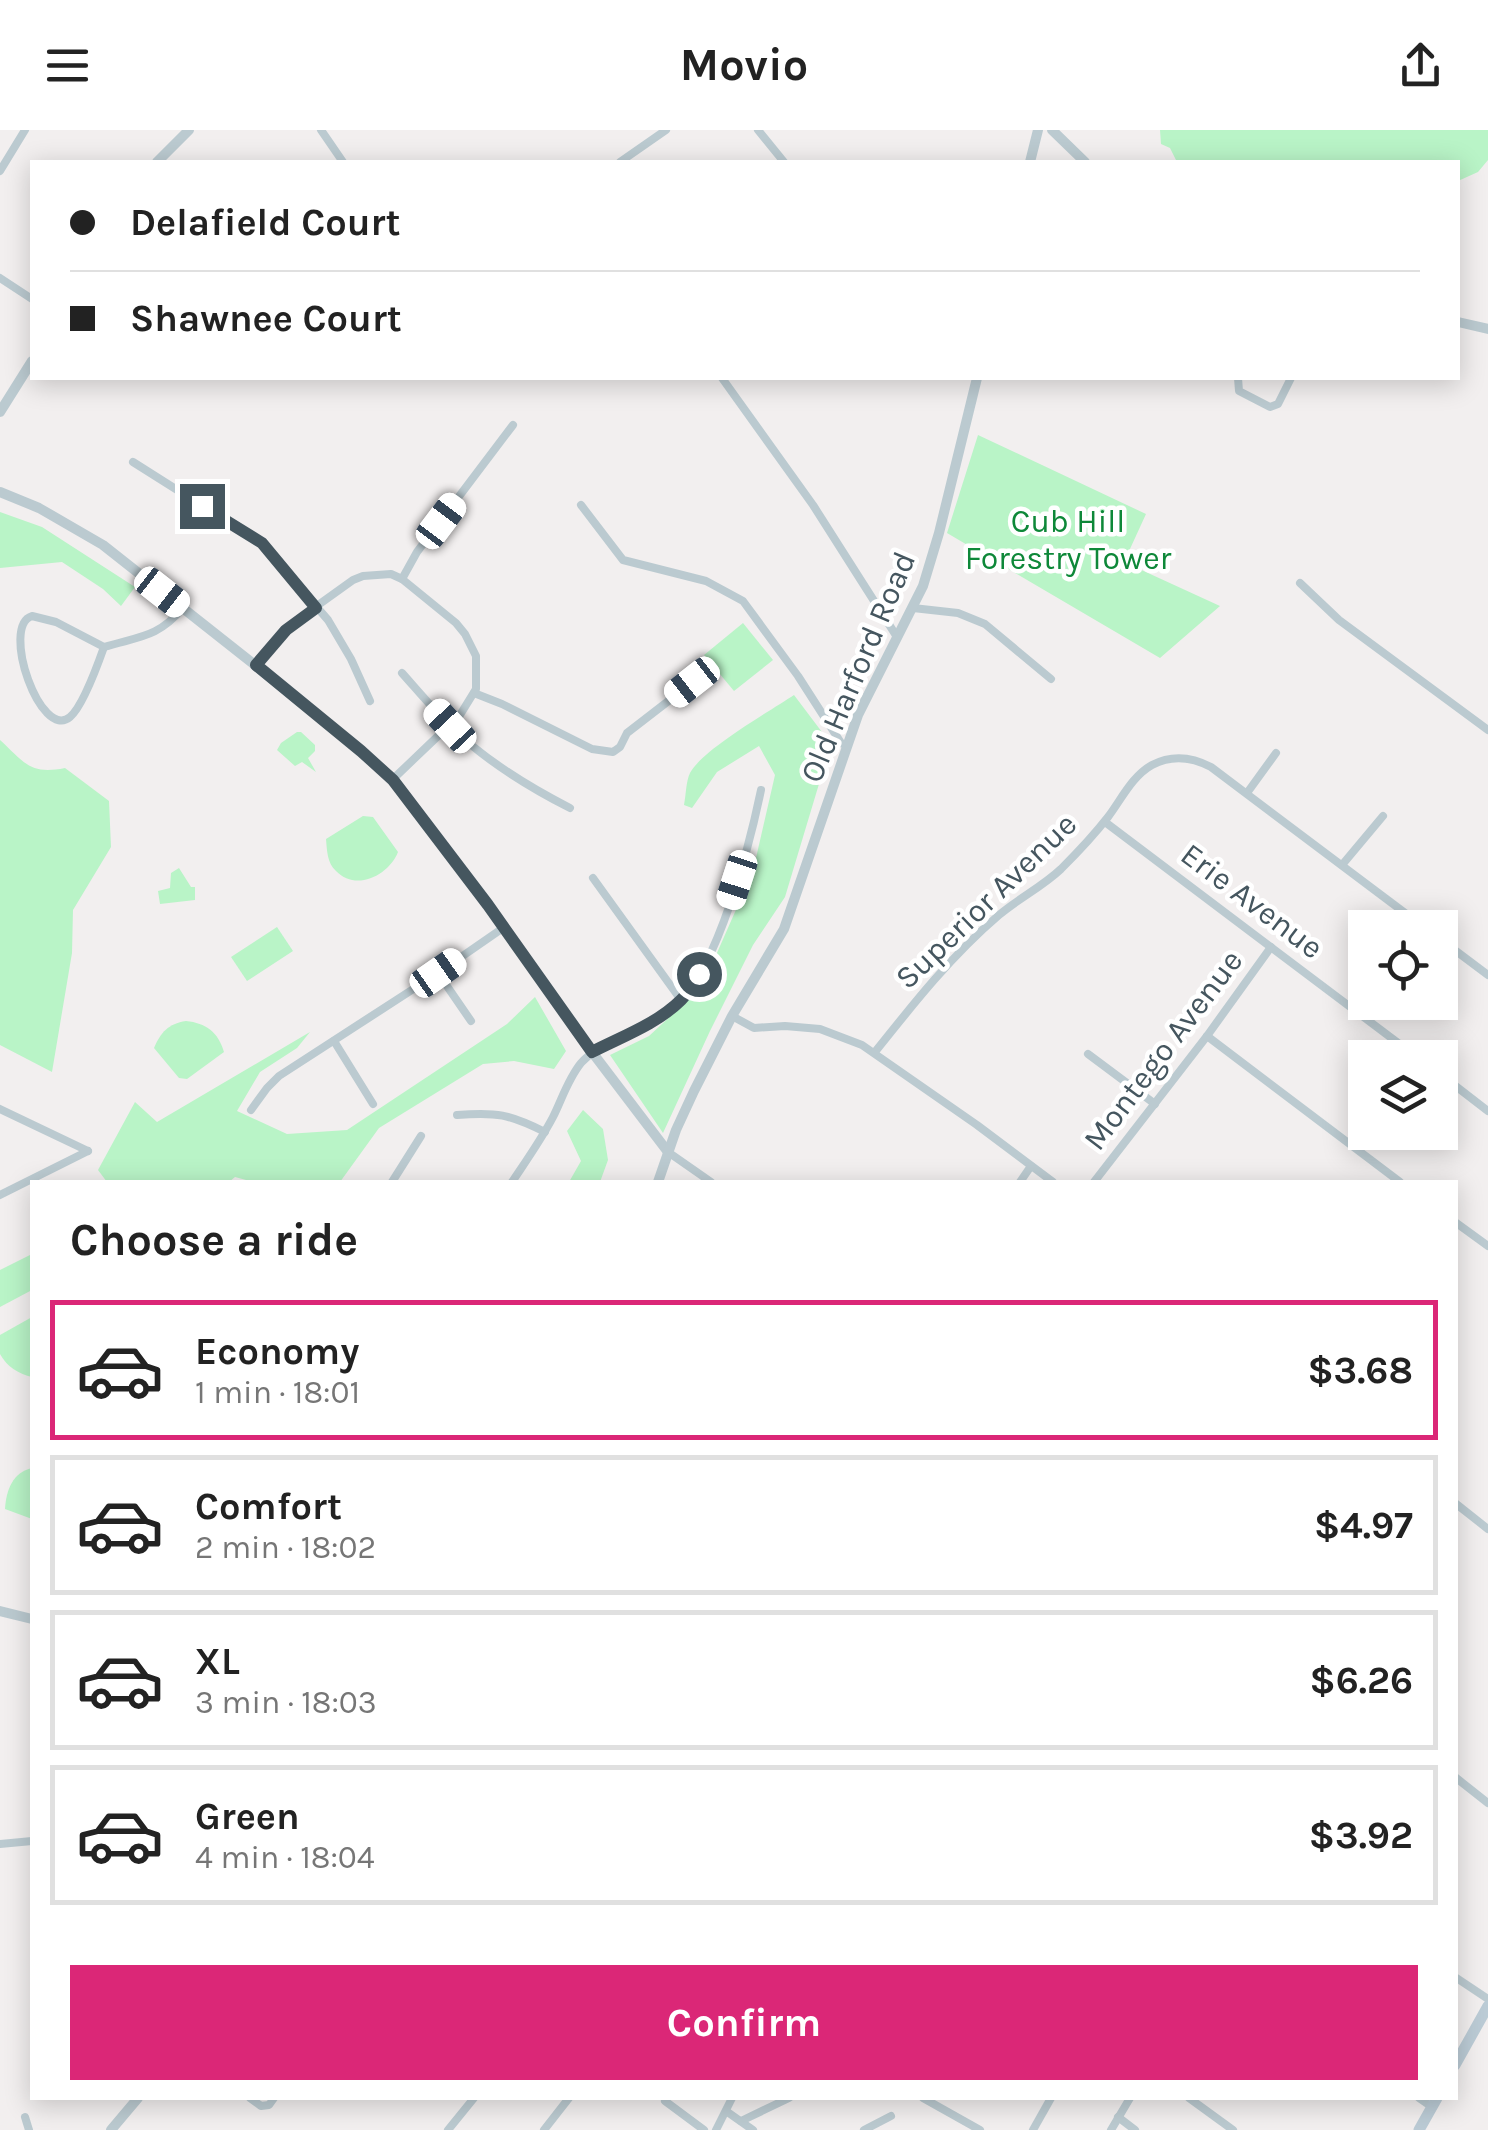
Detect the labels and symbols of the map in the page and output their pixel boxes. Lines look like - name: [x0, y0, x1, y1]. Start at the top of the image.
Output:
- route end: [180, 484, 225, 529]
- car: [411, 488, 471, 554]
- park label: Cub Hill Forestry Tower: [965, 503, 1172, 577]
- street label: Old Harford Road: [793, 546, 923, 788]
- car: [129, 562, 195, 622]
- car: [659, 652, 725, 712]
- car: [419, 694, 481, 758]
- street label: Superior Avenue: [888, 805, 1084, 997]
- street label: Erie Avenue: [1174, 836, 1330, 966]
- car: [713, 847, 761, 913]
- street label: Montego Avenue: [1076, 943, 1250, 1157]
- car: [405, 944, 471, 1002]
- route start: [677, 952, 722, 997]

